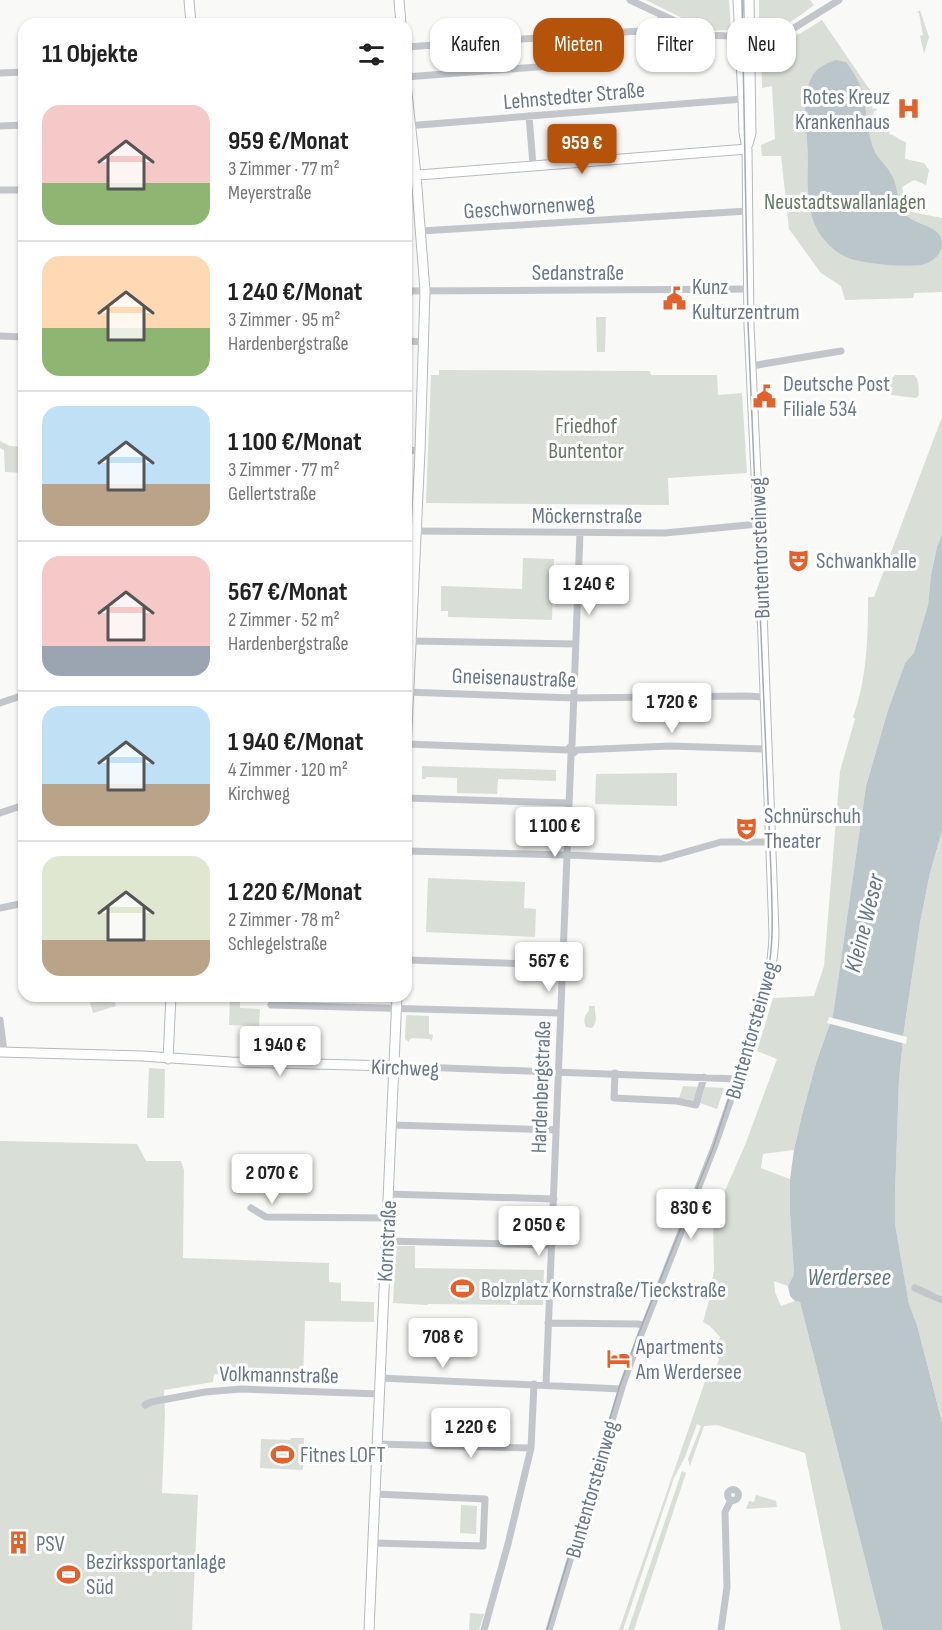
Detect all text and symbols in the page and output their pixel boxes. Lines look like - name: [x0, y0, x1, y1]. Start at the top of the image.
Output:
- chip: Kaufen: [430, 18, 521, 72]
- chip: Mieten: [533, 18, 624, 72]
- chip: Filter: [636, 18, 715, 72]
- chip: Neu: [727, 18, 796, 72]
- icon: filters: [355, 38, 388, 71]
- text: 11 Objekte: [42, 39, 138, 70]
- street label: Lehnstedter Straße: [502, 77, 646, 116]
- place label: Rotes Kreuz Krankenhaus: [795, 84, 890, 136]
- hospital icon: Rotes Kreuz Krankenhaus: [895, 96, 921, 122]
- pin: 959 €: [540, 124, 624, 175]
- text: 959 €/Monat: [228, 126, 348, 157]
- icon: home: [90, 129, 162, 201]
- text: 959 €: [561, 131, 603, 155]
- text: 3 Zimmer · 77 m²: [228, 157, 340, 181]
- text: Meyerstraße: [228, 181, 312, 205]
- street label: Geschwornenweg: [463, 189, 596, 226]
- park label: Neustadtswallanlagen: [764, 189, 926, 216]
- street label: Sedanstraße: [532, 260, 624, 287]
- place label: Kunz Kulturzentrum: [692, 274, 800, 326]
- text: 1 240 €/Monat: [228, 277, 362, 308]
- icon: home: [90, 280, 162, 352]
- public building icon: Kunz Kulturzentrum: [661, 286, 687, 312]
- text: 3 Zimmer · 95 m²: [228, 308, 341, 332]
- text: Hardenbergstraße: [228, 332, 349, 356]
- place label: Deutsche Post Filiale 534: [783, 371, 890, 423]
- public building icon: Deutsche Post Filiale 534: [752, 383, 778, 409]
- park label: Friedhof Buntentor: [548, 413, 624, 465]
- text: 1 100 €/Monat: [228, 427, 362, 458]
- icon: home: [90, 430, 162, 502]
- text: 3 Zimmer · 77 m²: [228, 458, 340, 482]
- street label: Buntentorsteinweg: [745, 476, 776, 619]
- text: Gellertstraße: [228, 482, 316, 506]
- street label: Möckernstraße: [532, 503, 642, 530]
- theatre icon: Schwankhalle: [785, 547, 811, 573]
- place label: Schwankhalle: [816, 548, 917, 575]
- pin: 1 240 €: [534, 565, 644, 616]
- text: 1 240 €: [563, 572, 615, 596]
- text: 567 €/Monat: [228, 577, 347, 608]
- icon: home: [90, 580, 162, 652]
- text: 2 Zimmer · 52 m²: [228, 608, 340, 632]
- text: Hardenbergstraße: [228, 632, 349, 656]
- street label: Gneisenaustraße: [451, 663, 577, 694]
- pin: 1 720 €: [617, 683, 727, 734]
- text: 1 720 €: [646, 690, 698, 714]
- text: 1 940 €/Monat: [228, 727, 363, 758]
- icon: home: [90, 730, 162, 802]
- text: 4 Zimmer · 120 m²: [228, 758, 348, 782]
- text: Kirchweg: [228, 782, 290, 806]
- place label: Schnürschuh Theater: [764, 803, 861, 855]
- pin: 1 100 €: [500, 807, 610, 858]
- text: 1 100 €: [529, 814, 581, 838]
- theatre icon: Schnürschuh Theater: [733, 815, 759, 841]
- water label: Kleine Weser: [838, 870, 891, 975]
- text: 1 220 €/Monat: [228, 877, 362, 908]
- icon: home: [90, 880, 162, 952]
- text: 2 Zimmer · 78 m²: [228, 908, 340, 932]
- text: Schlegelstraße: [228, 932, 327, 956]
- pin: 567 €: [507, 942, 591, 993]
- text: 567 €: [529, 949, 569, 973]
- street label: Buntentorsteinweg: [720, 958, 785, 1102]
- street label: Hardenbergstraße: [526, 1020, 557, 1154]
- pin: 1 940 €: [225, 1026, 335, 1077]
- text: 1 940 €: [254, 1033, 306, 1057]
- street label: Kirchweg: [370, 1054, 440, 1083]
- pin: 2 070 €: [217, 1154, 327, 1205]
- text: 2 070 €: [246, 1161, 298, 1185]
- pin: 830 €: [649, 1189, 733, 1240]
- text: 830 €: [670, 1196, 712, 1220]
- street label: Kornstraße: [372, 1200, 403, 1283]
- pin: 2 050 €: [484, 1206, 594, 1257]
- text: 2 050 €: [512, 1213, 566, 1237]
- water label: Werdersee: [807, 1263, 891, 1292]
- sports icon: Bolzplatz Kornstraße/Tieckstraße: [450, 1276, 476, 1302]
- place label: Bolzplatz Kornstraße/Tieckstraße: [481, 1277, 726, 1304]
- pin: 708 €: [401, 1318, 485, 1369]
- text: 708 €: [423, 1325, 463, 1349]
- place label: Apartments Am Werdersee: [635, 1334, 742, 1386]
- hotel icon: Apartments Am Werdersee: [605, 1346, 631, 1372]
- street label: Volkmannstraße: [219, 1361, 339, 1390]
- pin: 1 220 €: [416, 1408, 526, 1459]
- text: 1 220 €: [445, 1415, 497, 1439]
- street label: Buntentorsteinweg: [560, 1417, 625, 1561]
- sports icon: Fitnes LOFT: [269, 1441, 295, 1467]
- place label: Fitnes LOFT: [300, 1442, 385, 1469]
- building icon: PSV: [5, 1530, 31, 1556]
- place label: PSV: [36, 1531, 65, 1558]
- place label: Bezirkssportanlage Süd: [86, 1549, 226, 1601]
- sports icon: Bezirkssportanlage Süd: [55, 1561, 81, 1587]

